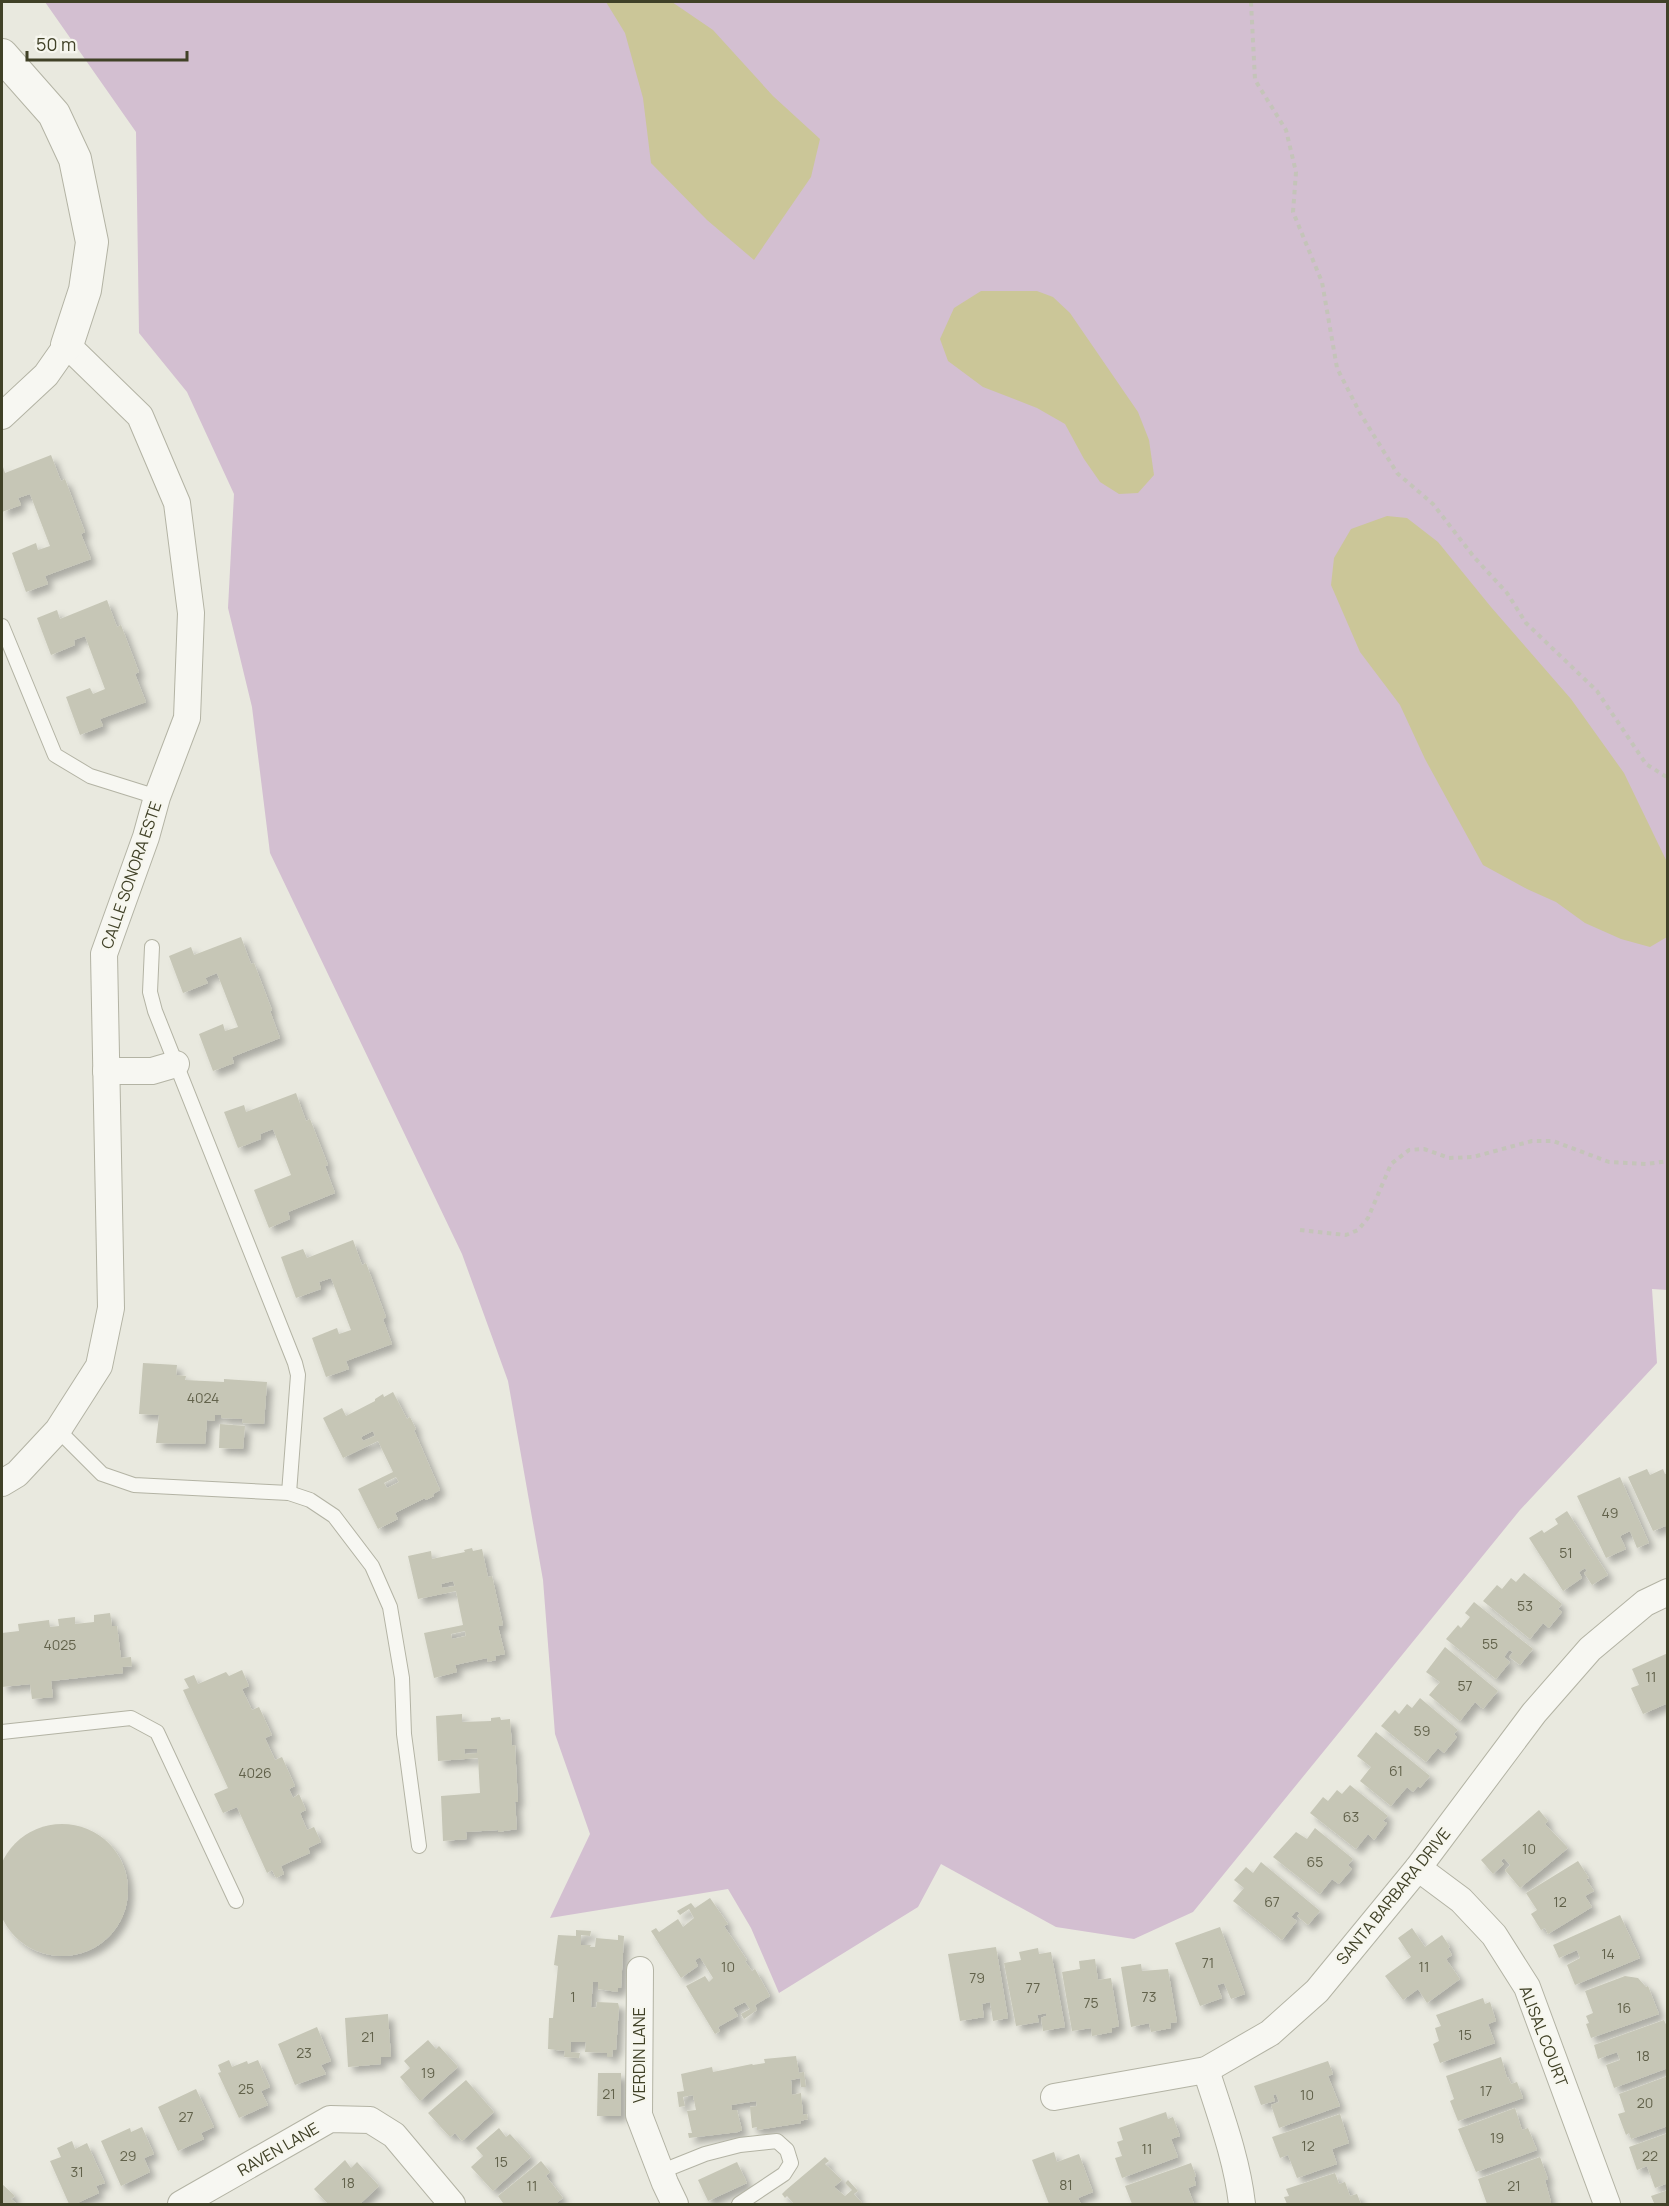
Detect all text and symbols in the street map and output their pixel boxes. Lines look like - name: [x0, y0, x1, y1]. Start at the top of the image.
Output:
- scale bar: [27, 24, 188, 62]
- text: 50 m: [36, 32, 76, 56]
- street label: CALLE SONORA ESTE: [95, 798, 167, 952]
- house number: 4024: [187, 1388, 219, 1407]
- house number: 49: [1602, 1503, 1618, 1522]
- house number: 51: [1559, 1543, 1573, 1562]
- house number: 53: [1517, 1596, 1533, 1615]
- house number: 55: [1482, 1634, 1498, 1653]
- house number: 4025: [44, 1635, 76, 1654]
- house number: 11: [1646, 1667, 1656, 1686]
- house number: 57: [1457, 1676, 1473, 1695]
- house number: 59: [1414, 1721, 1430, 1740]
- house number: 61: [1389, 1761, 1403, 1780]
- house number: 4026: [238, 1763, 272, 1782]
- house number: 63: [1343, 1807, 1359, 1826]
- street label: SANTA BARBARA DRIVE: [1331, 1823, 1455, 1969]
- house number: 10: [1522, 1839, 1536, 1858]
- house number: 65: [1307, 1852, 1323, 1871]
- house number: 67: [1264, 1892, 1280, 1911]
- house number: 12: [1553, 1892, 1567, 1911]
- house number: 14: [1601, 1944, 1615, 1963]
- house number: 71: [1202, 1953, 1214, 1972]
- house number: 10: [721, 1957, 735, 1976]
- house number: 11: [1419, 1957, 1429, 1976]
- house number: 79: [969, 1968, 985, 1987]
- house number: 77: [1026, 1978, 1040, 1997]
- street label: ALISAL COURT: [1515, 1982, 1574, 2090]
- house number: 1: [570, 1987, 576, 2006]
- house number: 73: [1142, 1987, 1156, 2006]
- house number: 75: [1083, 1993, 1099, 2012]
- house number: 16: [1617, 1998, 1631, 2017]
- street label: VERDIN LANE: [628, 2007, 650, 2103]
- house number: 15: [1458, 2025, 1472, 2044]
- house number: 21: [361, 2027, 375, 2046]
- house number: 23: [296, 2043, 312, 2062]
- house number: 18: [1636, 2046, 1650, 2065]
- house number: 19: [421, 2063, 435, 2082]
- house number: 25: [238, 2079, 254, 2098]
- house number: 17: [1480, 2081, 1492, 2100]
- house number: 21: [602, 2084, 616, 2103]
- house number: 10: [1300, 2085, 1314, 2104]
- house number: 20: [1637, 2093, 1653, 2112]
- house number: 27: [178, 2107, 194, 2126]
- street label: RAVEN LANE: [233, 2117, 323, 2181]
- house number: 19: [1490, 2128, 1504, 2147]
- house number: 12: [1301, 2136, 1315, 2155]
- house number: 11: [1142, 2139, 1152, 2158]
- house number: 29: [120, 2146, 136, 2165]
- house number: 22: [1642, 2146, 1658, 2165]
- house number: 15: [494, 2152, 508, 2171]
- house number: 31: [70, 2162, 84, 2181]
- house number: 18: [341, 2173, 355, 2192]
- house number: 81: [1059, 2175, 1073, 2194]
- house number: 11: [527, 2176, 537, 2195]
- house number: 21: [1507, 2176, 1521, 2195]

